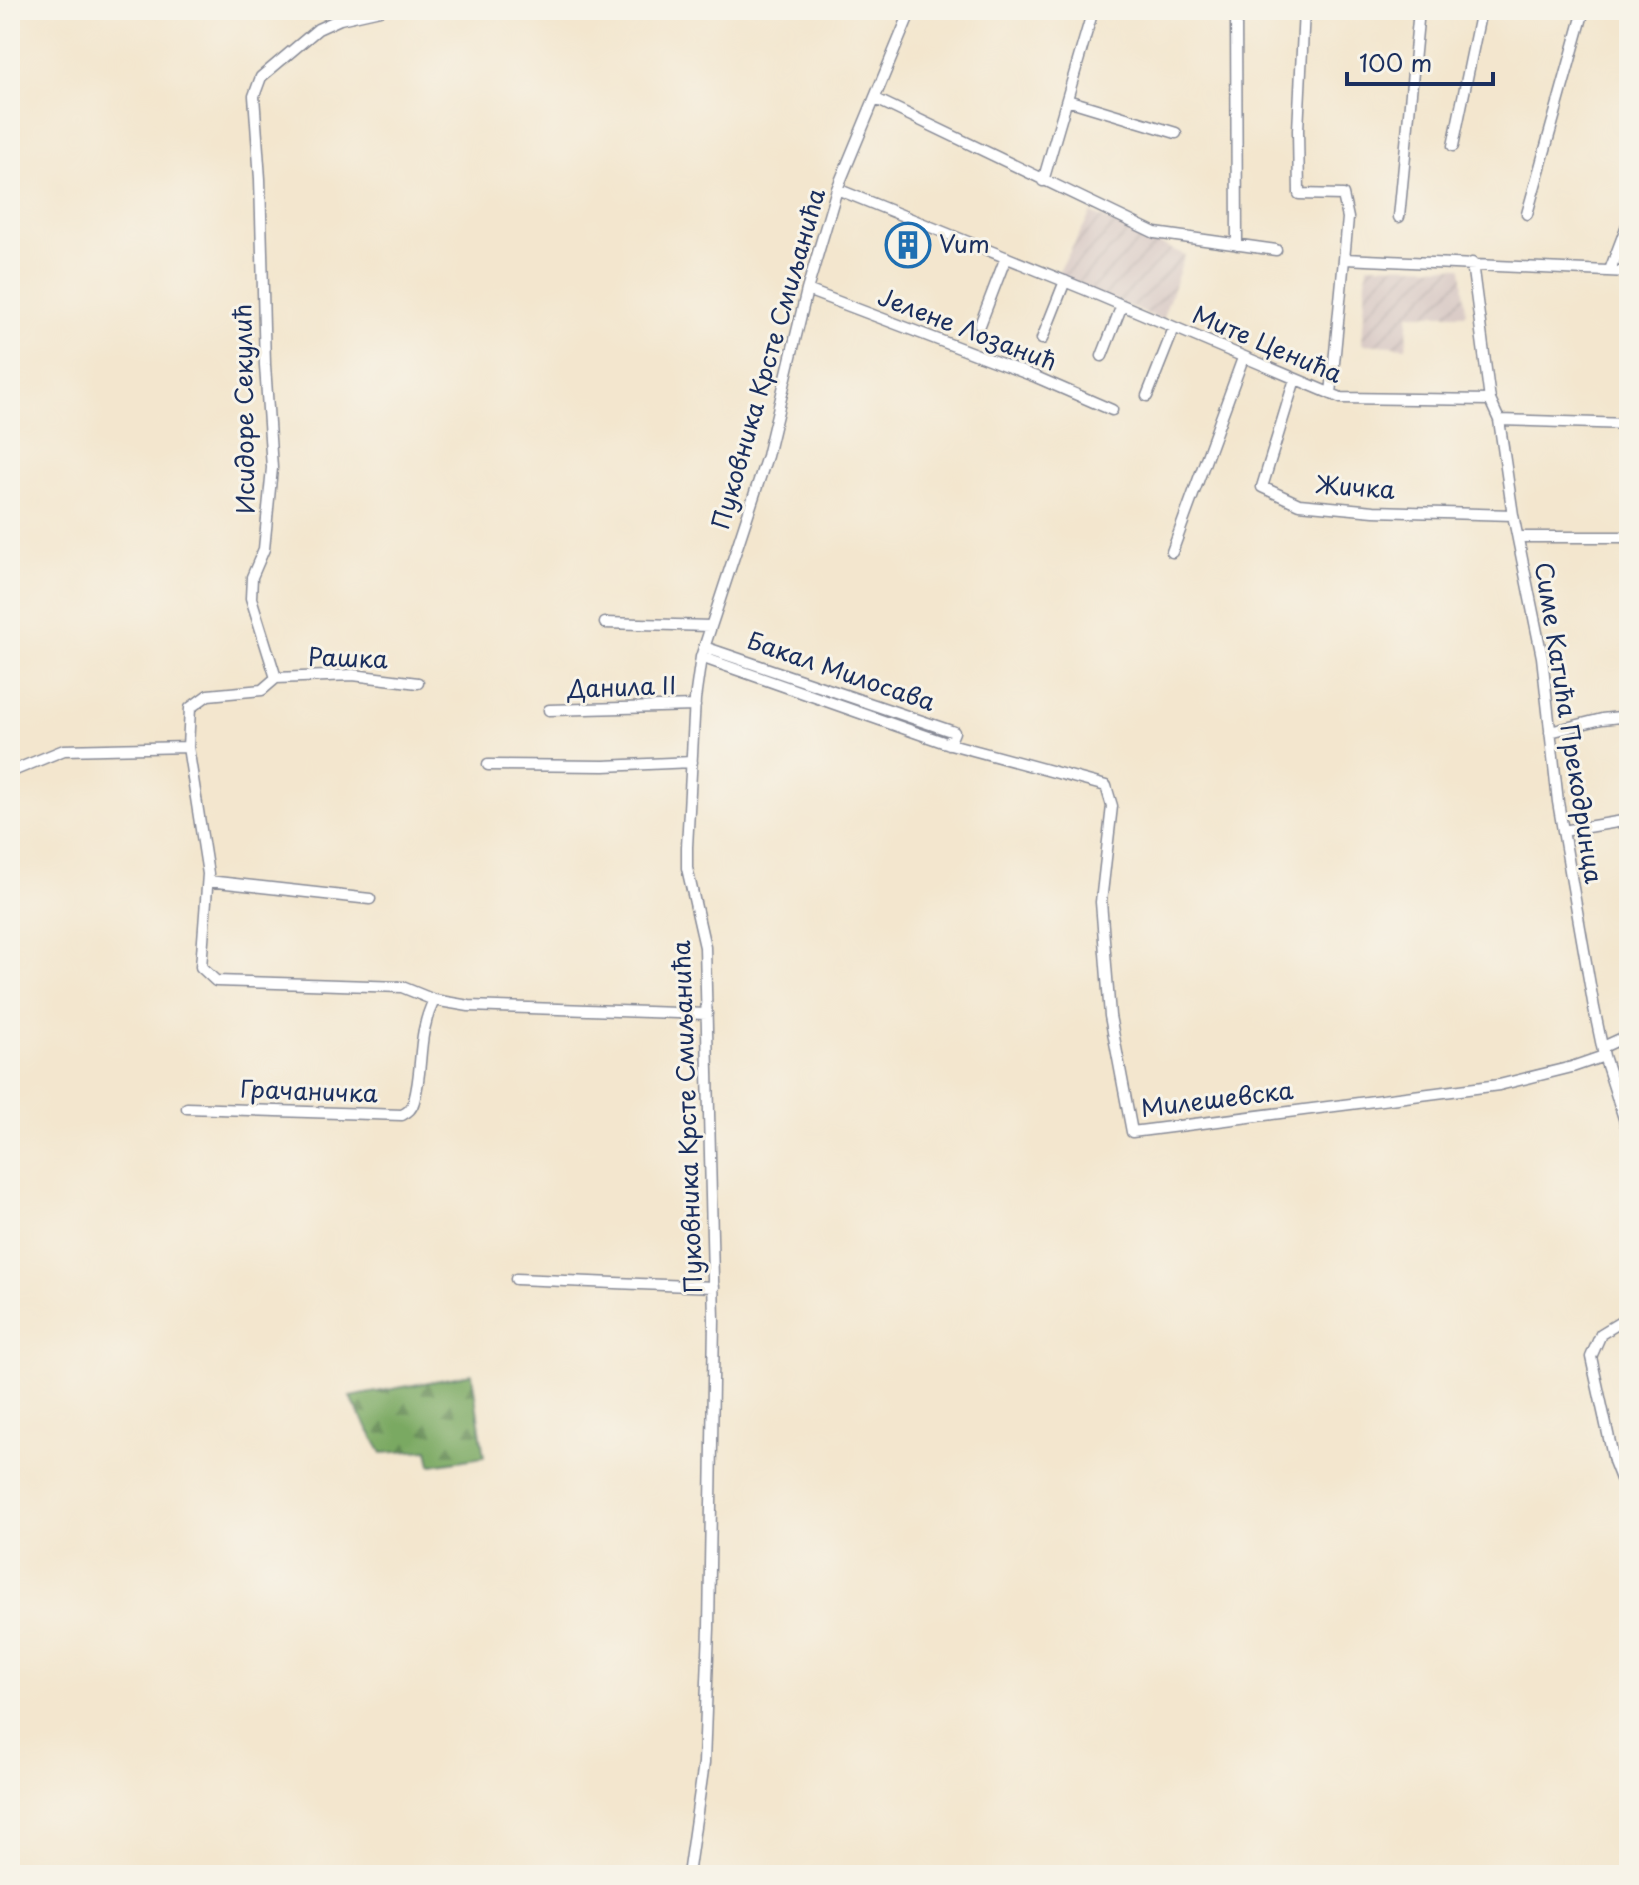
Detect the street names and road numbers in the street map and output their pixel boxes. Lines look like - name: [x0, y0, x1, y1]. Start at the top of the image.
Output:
- street label: Пуковника Крсте Смиљанића: [701, 184, 833, 533]
- street label: Јелене Лозанић: [873, 278, 1062, 379]
- street label: Мите Ценића: [1187, 295, 1348, 391]
- street label: Исидоре Секулић: [223, 304, 263, 514]
- street label: Жичка: [1314, 465, 1396, 507]
- street label: Симе Катића Прекодринца: [1527, 559, 1613, 886]
- street label: Бакал Милосава: [743, 621, 940, 719]
- street label: Рашка: [308, 638, 389, 676]
- street label: Данила II: [566, 666, 677, 706]
- street label: Пуковника Крсте Смиљанића: [662, 940, 710, 1294]
- street label: Грачаничка: [240, 1070, 379, 1110]
- street label: Милешевска: [1138, 1071, 1295, 1125]

